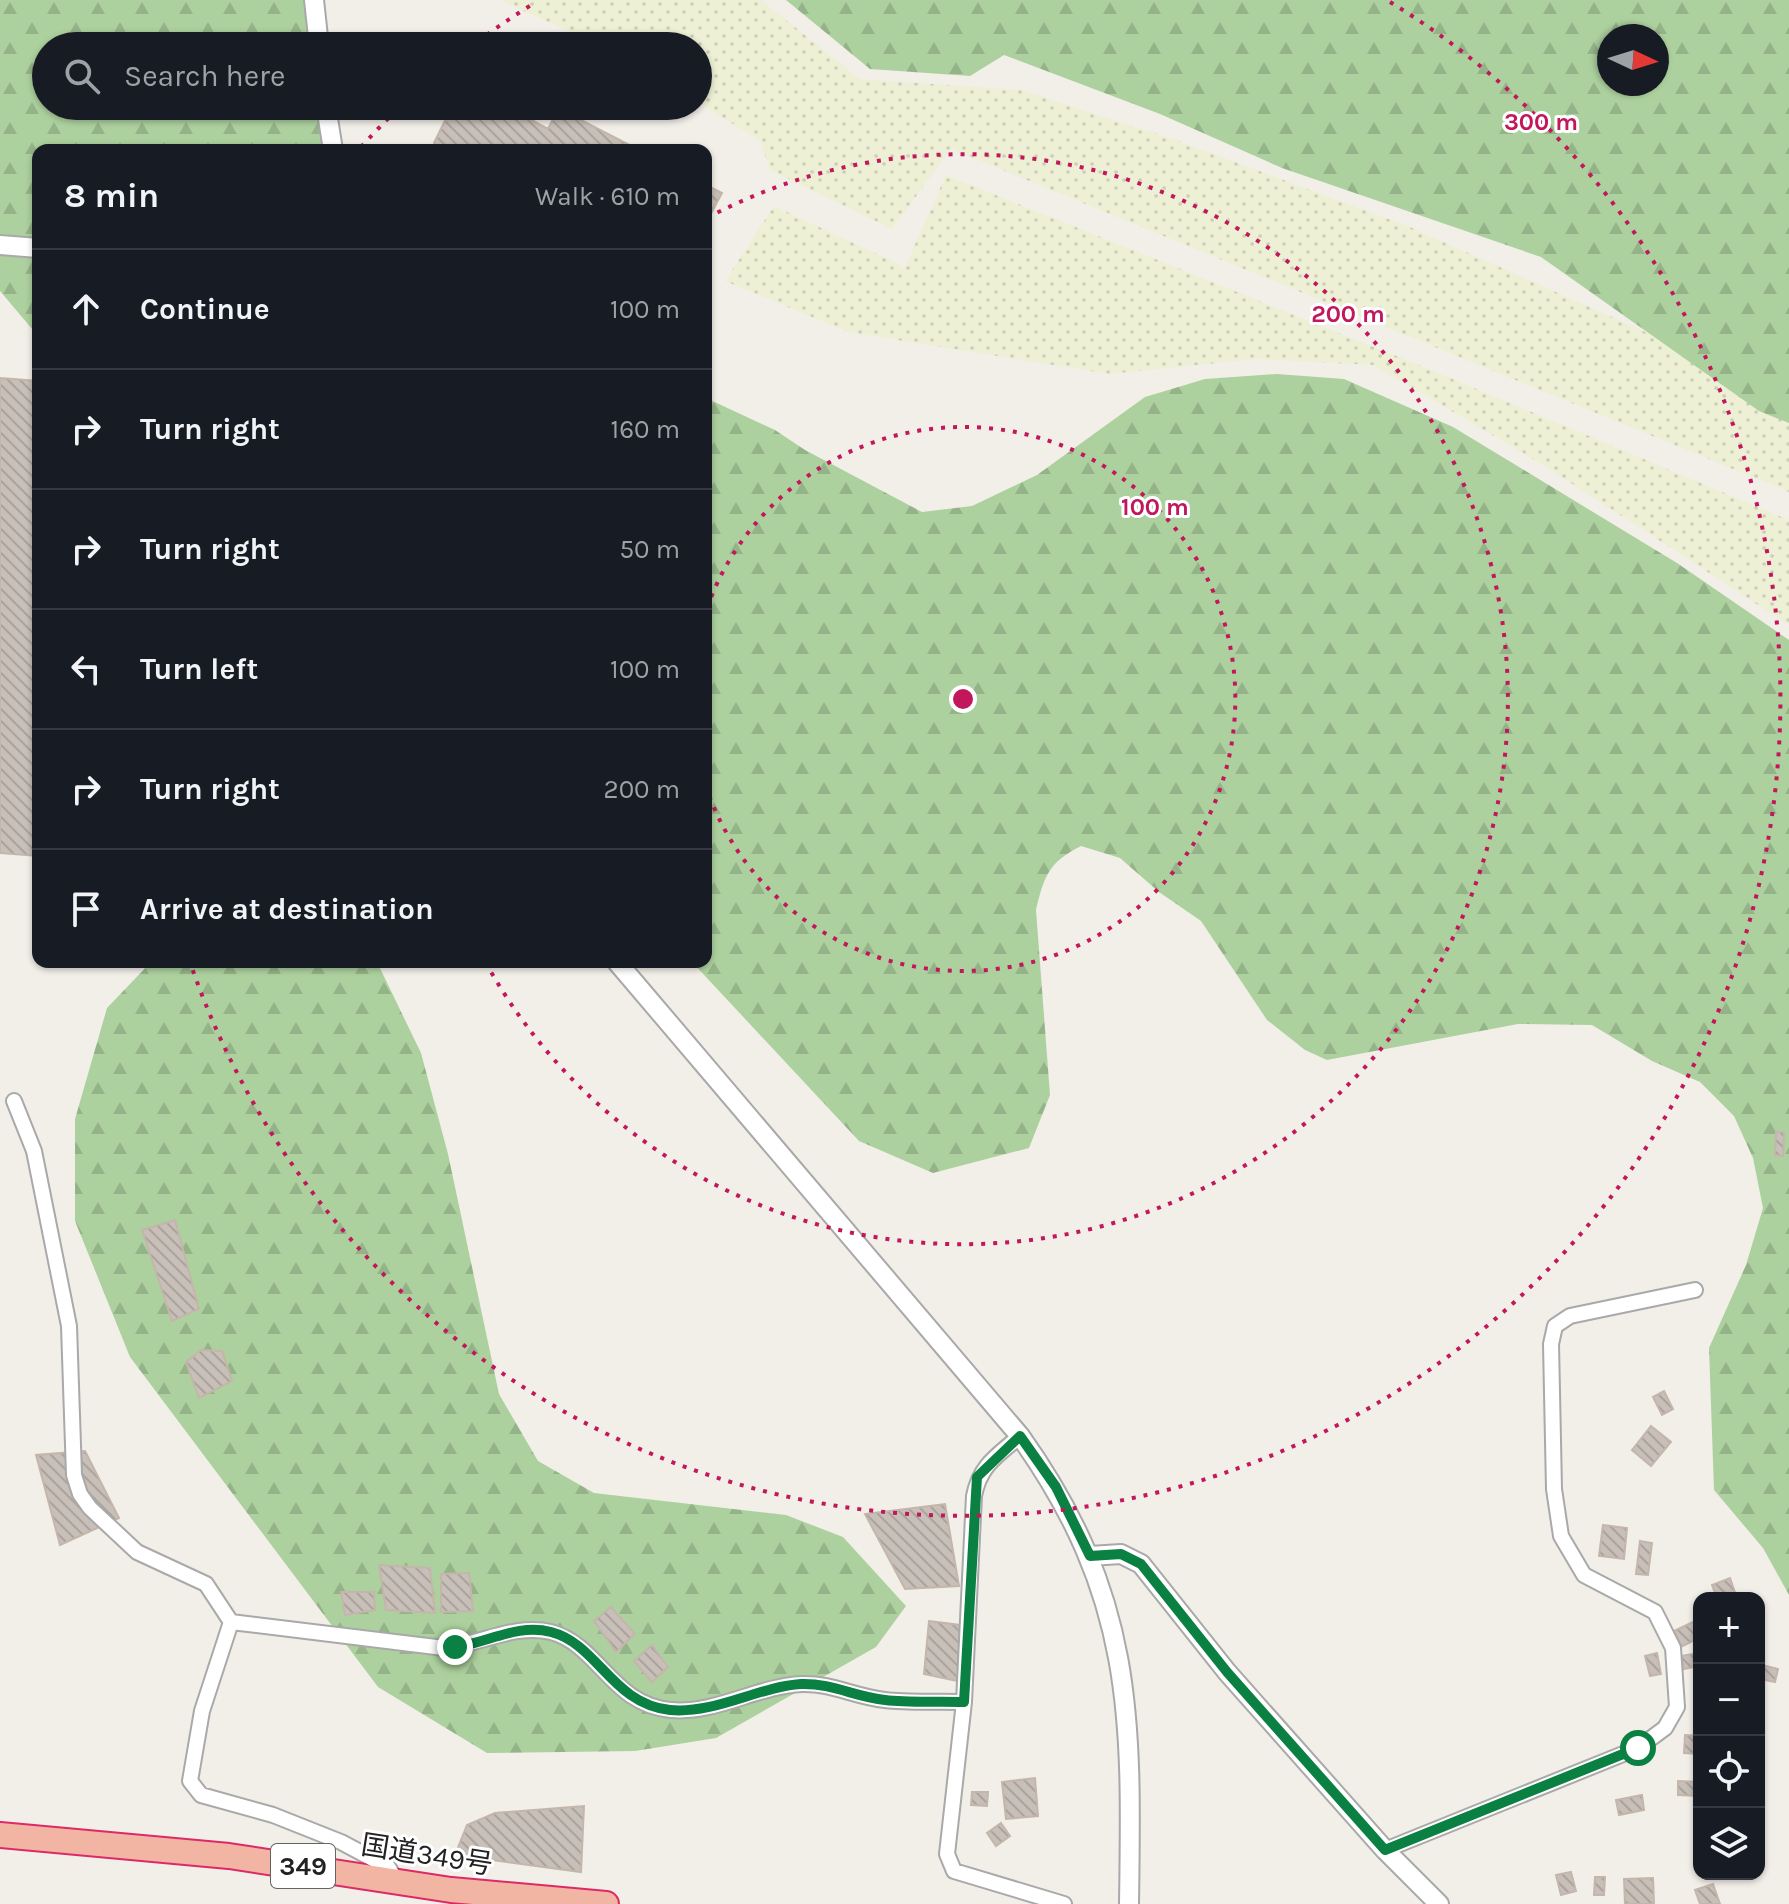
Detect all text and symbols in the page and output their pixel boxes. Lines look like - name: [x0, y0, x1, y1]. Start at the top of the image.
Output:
- north arrow: [1597, 24, 1669, 96]
- search box: [32, 32, 712, 120]
- icon: search: [60, 54, 104, 98]
- text: Search here: [124, 58, 285, 94]
- text: 300 m: [1504, 108, 1578, 136]
- text: 8 min: [64, 176, 159, 216]
- text: Walk · 610 m: [535, 181, 680, 212]
- icon: ahead: [64, 287, 108, 331]
- text: Continue: [140, 291, 270, 327]
- text: 100 m: [610, 294, 680, 325]
- text: 200 m: [1311, 300, 1385, 328]
- icon: right: [64, 407, 108, 451]
- text: Turn right: [140, 411, 280, 447]
- text: 160 m: [611, 414, 680, 445]
- text: 100 m: [1121, 493, 1189, 521]
- icon: right: [64, 527, 108, 571]
- text: Turn right: [140, 531, 280, 567]
- text: 50 m: [619, 534, 680, 565]
- icon: left: [64, 647, 108, 691]
- text: Turn left: [140, 651, 258, 687]
- text: 100 m: [610, 654, 680, 685]
- centre of rings: [949, 685, 977, 713]
- icon: right: [64, 767, 108, 811]
- text: Turn right: [140, 771, 280, 807]
- text: 200 m: [604, 774, 680, 805]
- icon: arrive: [64, 887, 108, 931]
- text: Arrive at destination: [140, 891, 434, 927]
- map controls: [1693, 1592, 1765, 1880]
- button: +: [1693, 1592, 1765, 1664]
- route end: [437, 1629, 473, 1665]
- button: −: [1693, 1664, 1765, 1736]
- route start: [1620, 1730, 1656, 1766]
- button: locate: [1693, 1736, 1765, 1808]
- button: layers: [1693, 1808, 1765, 1880]
- street label: 国道349号: [359, 1828, 495, 1881]
- road number: 349: [271, 1844, 335, 1888]

